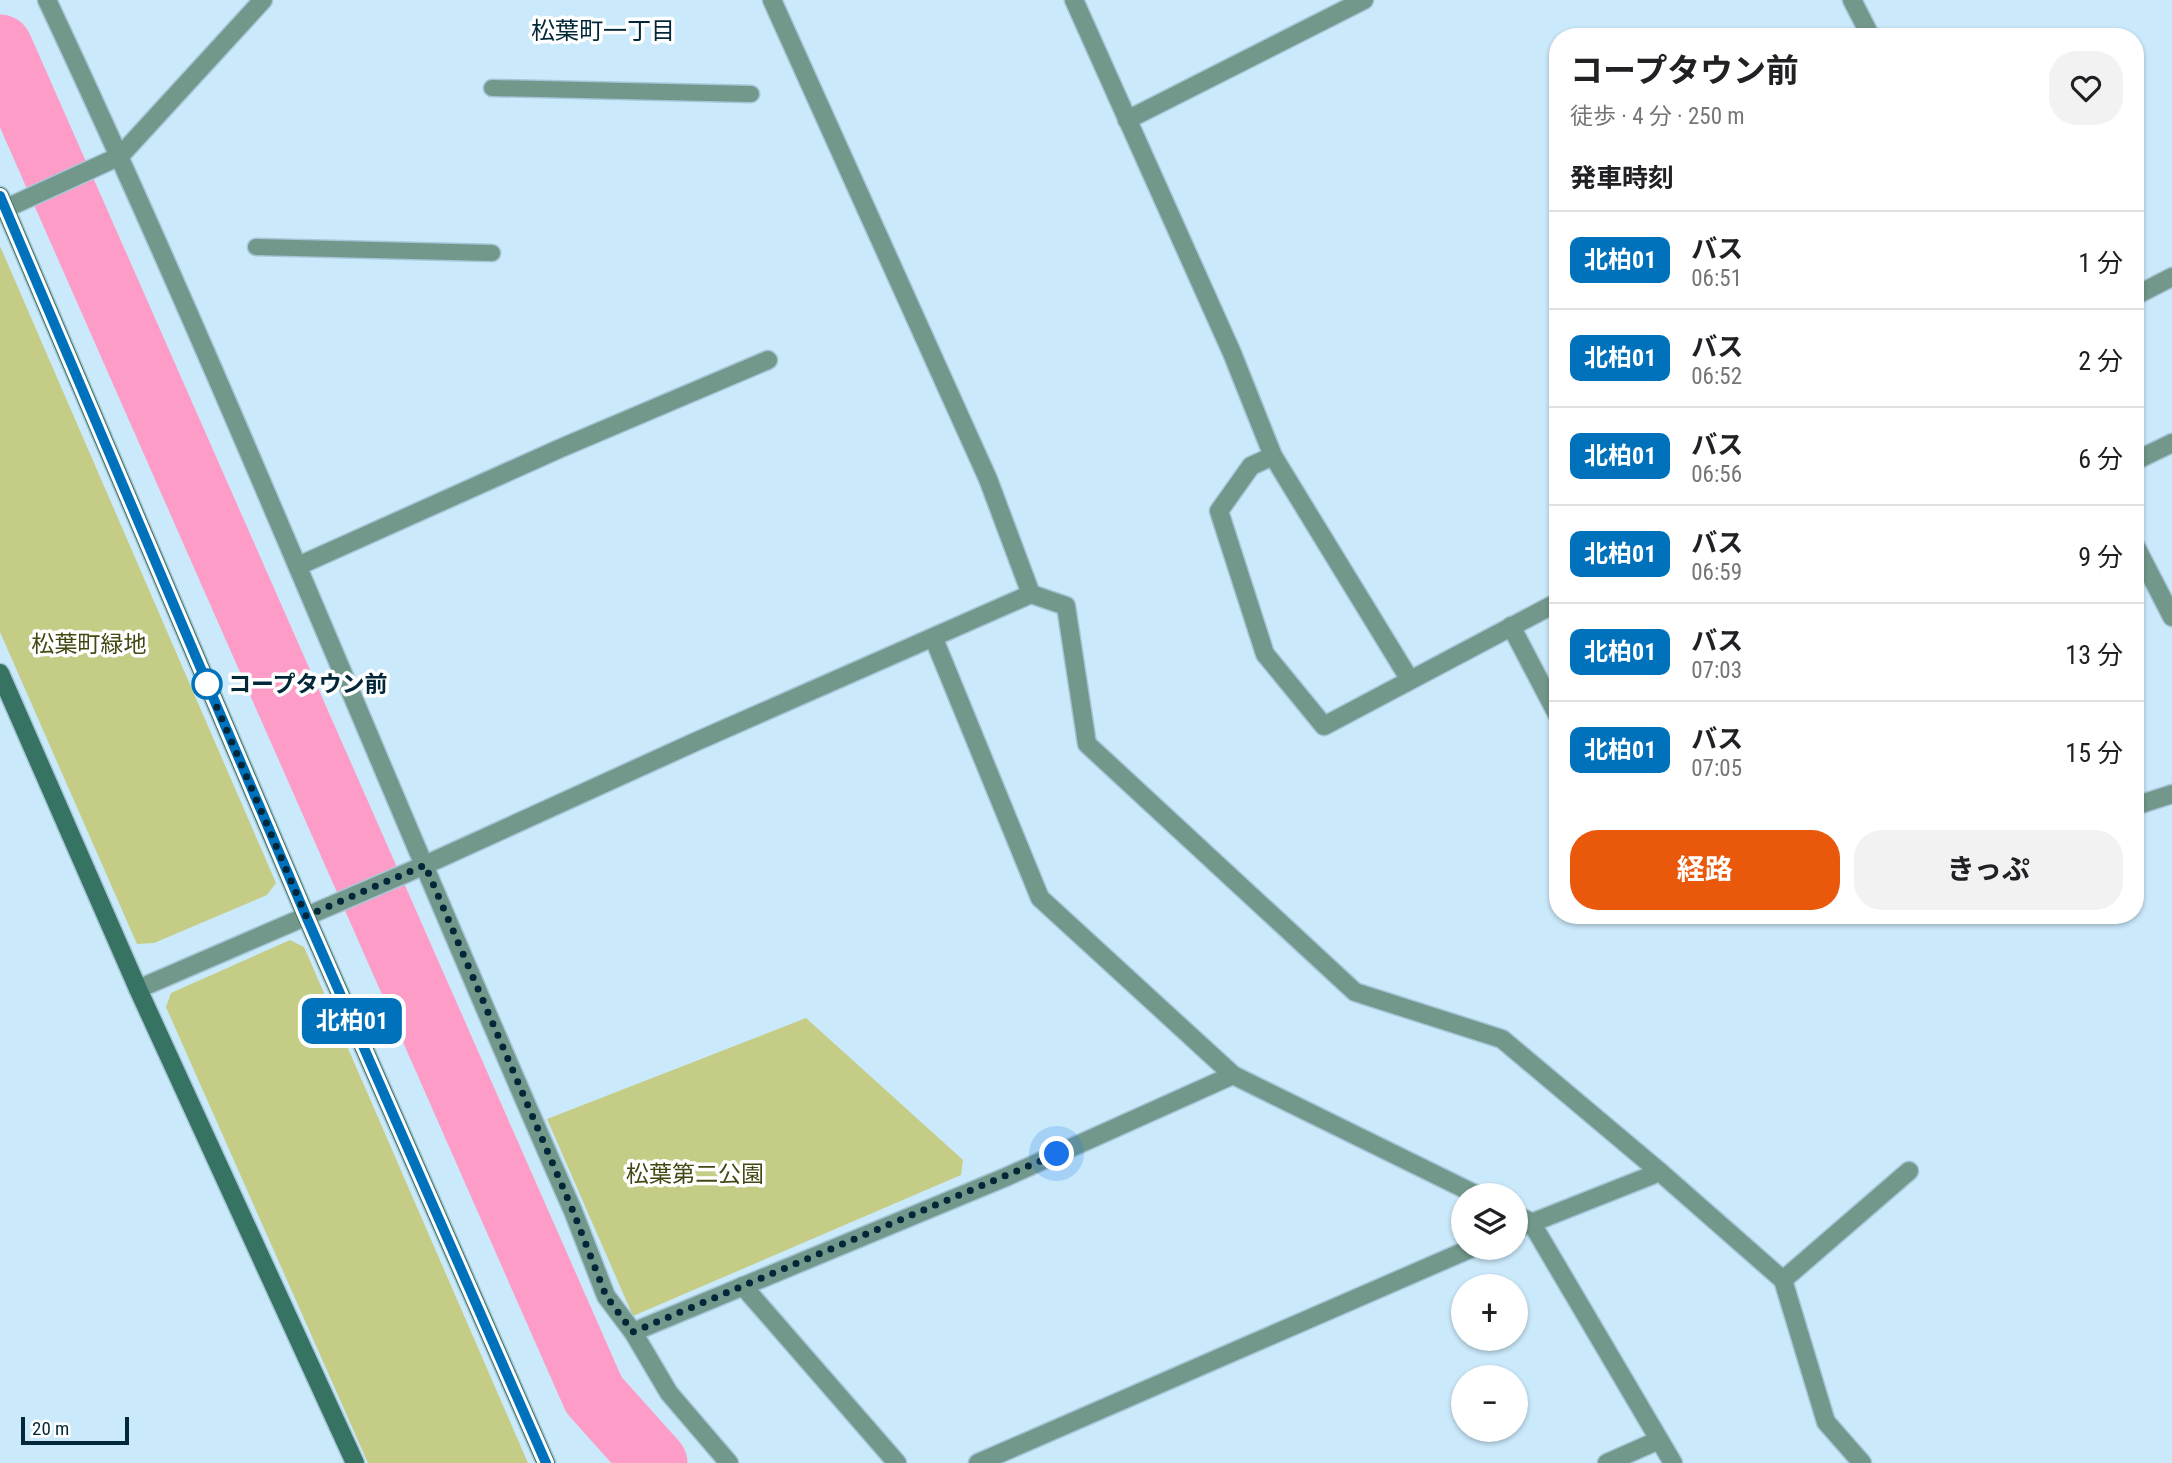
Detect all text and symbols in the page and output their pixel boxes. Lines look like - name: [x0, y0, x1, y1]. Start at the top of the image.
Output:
- district label: 松葉町一丁目: [531, 17, 675, 45]
- text: コープタウン前: [1570, 51, 1799, 90]
- button: heart: [2049, 51, 2123, 125]
- text: 徒歩 · 4 分 · 250 m: [1570, 103, 1745, 130]
- text: 発車時刻: [1570, 163, 1674, 193]
- text: バス: [1691, 234, 1743, 264]
- text: 北柏01: [1584, 246, 1656, 274]
- text: 1 分: [2078, 248, 2123, 278]
- text: 06:51: [1691, 265, 1742, 292]
- text: バス: [1691, 332, 1743, 362]
- text: 北柏01: [1584, 344, 1656, 372]
- text: 2 分: [2078, 346, 2123, 376]
- text: 06:52: [1691, 363, 1742, 390]
- text: バス: [1691, 430, 1743, 460]
- text: 北柏01: [1584, 442, 1656, 470]
- text: 6 分: [2078, 444, 2123, 474]
- text: 06:56: [1691, 461, 1742, 488]
- text: バス: [1691, 528, 1743, 558]
- text: 北柏01: [1584, 540, 1656, 568]
- text: 9 分: [2078, 542, 2123, 572]
- text: 06:59: [1691, 559, 1742, 586]
- text: バス: [1691, 626, 1743, 656]
- park label: 松葉町緑地: [32, 631, 147, 658]
- text: 北柏01: [1584, 638, 1656, 666]
- text: 13 分: [2065, 640, 2123, 670]
- text: 07:03: [1691, 657, 1742, 684]
- marker: コープタウン前: [192, 669, 222, 699]
- place label: コープタウン前: [228, 671, 388, 698]
- text: バス: [1691, 724, 1743, 754]
- text: 北柏01: [1584, 736, 1656, 764]
- text: 15 分: [2065, 738, 2123, 768]
- text: 07:05: [1691, 755, 1742, 782]
- button: 経路: [1570, 830, 1840, 910]
- button: きっぷ: [1854, 830, 2123, 910]
- line badge: 北柏01: [303, 998, 401, 1044]
- text: 北柏01: [316, 1007, 388, 1035]
- your location: [1039, 1136, 1074, 1171]
- park label: 松葉第二公園: [626, 1161, 764, 1188]
- map controls: [1451, 1183, 1528, 1442]
- button: layers: [1451, 1183, 1528, 1260]
- button: +: [1451, 1274, 1528, 1351]
- button: −: [1451, 1365, 1528, 1442]
- scale bar: [21, 1414, 130, 1446]
- text: 20 m: [32, 1417, 69, 1440]

